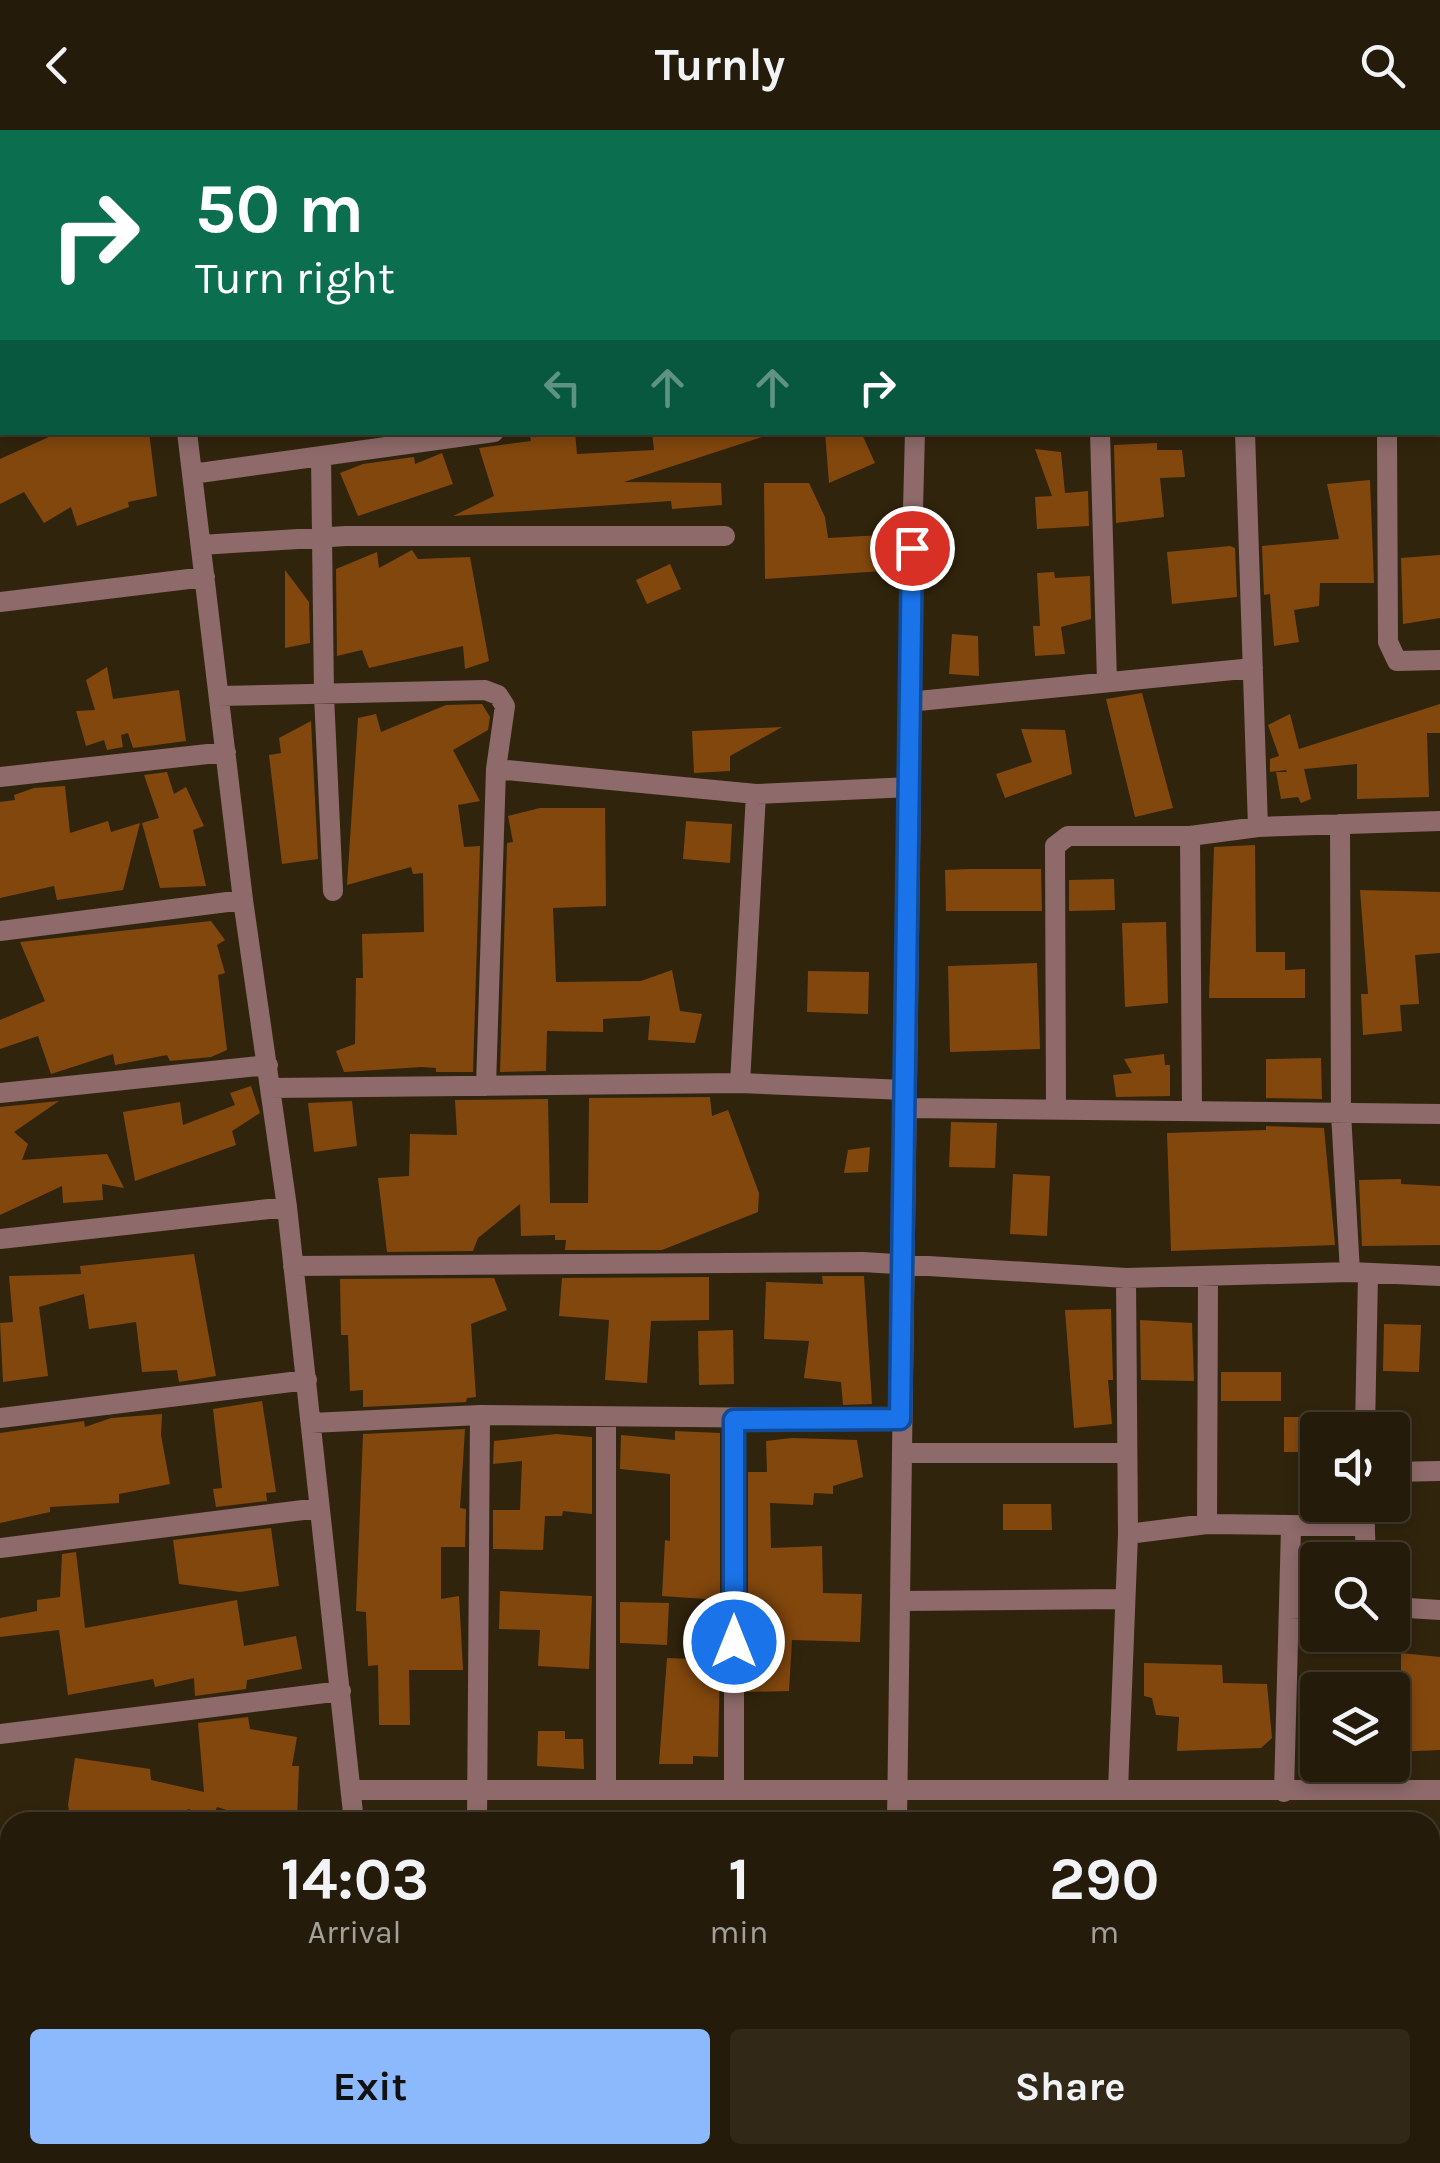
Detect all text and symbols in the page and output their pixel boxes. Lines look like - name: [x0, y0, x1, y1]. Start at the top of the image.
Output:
- icon: back: [30, 38, 85, 93]
- icon: search: [1355, 38, 1410, 93]
- text: Turnly: [655, 39, 785, 91]
- text: 50 m: [195, 168, 364, 250]
- icon: right: [30, 170, 160, 300]
- text: Turn right: [195, 252, 395, 304]
- icon: left: [535, 360, 590, 415]
- icon: ahead: [640, 360, 695, 415]
- icon: ahead: [745, 360, 800, 415]
- icon: right: [850, 360, 905, 415]
- pin: [870, 506, 955, 591]
- icon: arrive: [885, 521, 940, 576]
- map controls: [1300, 1412, 1410, 1782]
- button: sound: [1300, 1412, 1410, 1522]
- button: search: [1300, 1542, 1410, 1652]
- position arrow: [682, 1590, 786, 1694]
- button: layers: [1300, 1672, 1410, 1782]
- text: 14:03: [280, 1844, 429, 1914]
- text: 1: [728, 1844, 750, 1914]
- text: 290: [1049, 1844, 1160, 1914]
- text: Arrival: [308, 1914, 402, 1951]
- text: min: [709, 1914, 768, 1951]
- text: m: [1089, 1914, 1119, 1951]
- button: Exit: [30, 2029, 710, 2144]
- button: Share: [730, 2029, 1410, 2144]

